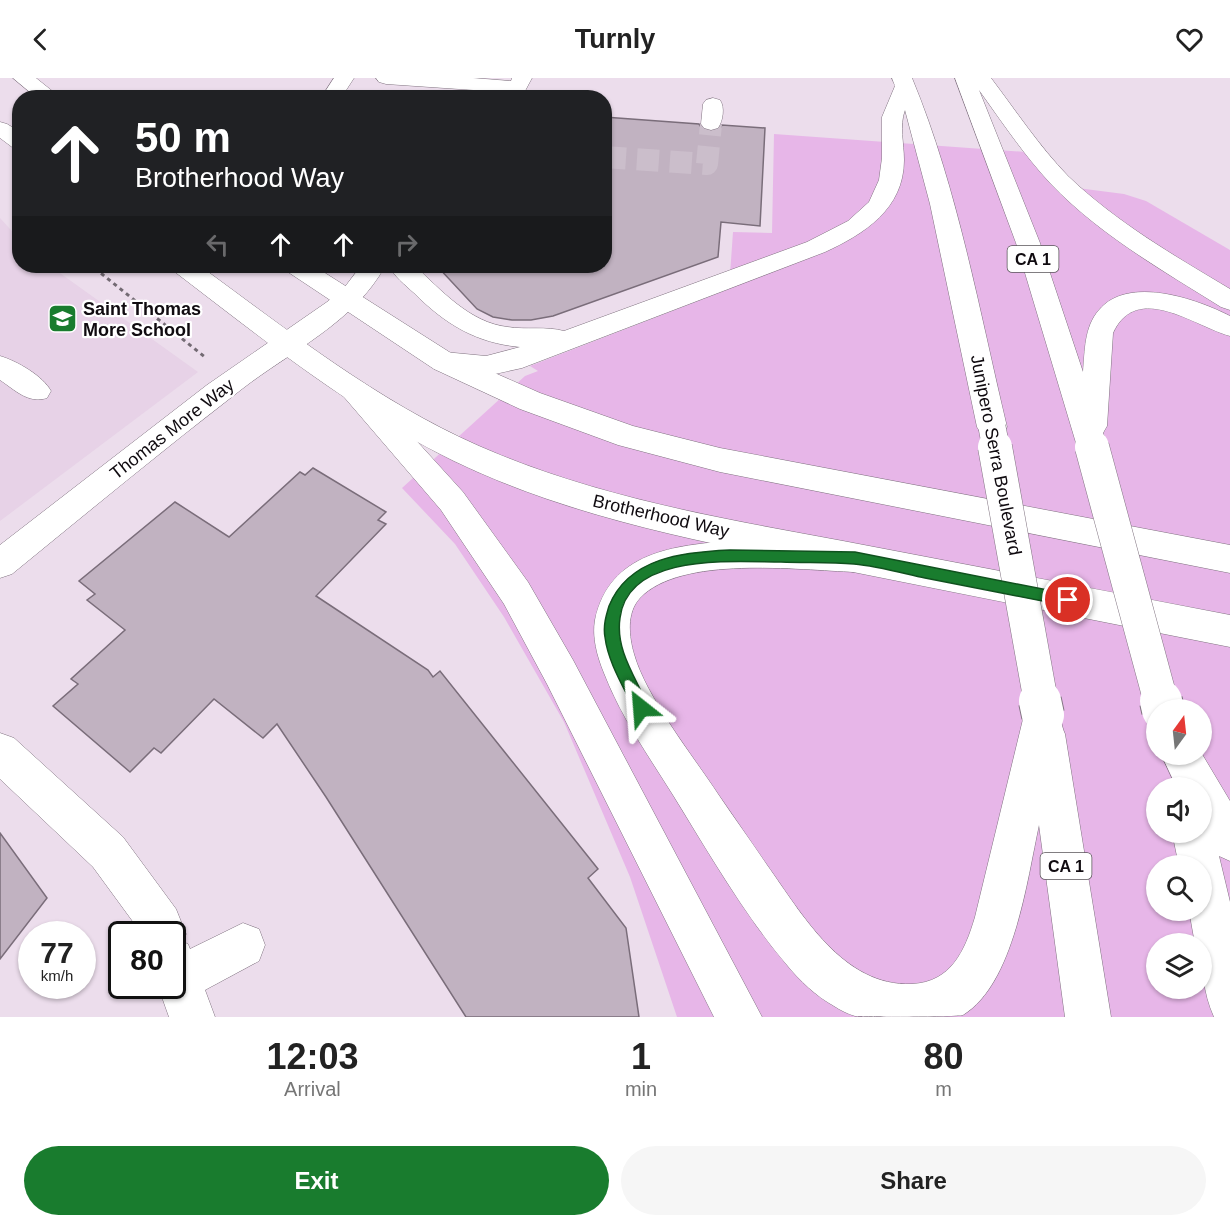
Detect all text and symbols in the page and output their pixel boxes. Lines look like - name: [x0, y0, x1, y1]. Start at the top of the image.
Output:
- icon: back: [24, 23, 57, 56]
- icon: heart: [1173, 23, 1206, 56]
- text: Turnly: [575, 24, 655, 54]
- icon: ahead: [36, 114, 114, 192]
- text: 50 m: [135, 114, 231, 161]
- text: Brotherhood Way: [135, 163, 344, 193]
- icon: left: [201, 228, 234, 261]
- icon: ahead: [264, 228, 297, 261]
- icon: ahead: [327, 228, 360, 261]
- icon: right: [390, 228, 423, 261]
- road number: CA 1: [1008, 246, 1058, 272]
- place label: Saint Thomas More School: [83, 299, 201, 340]
- school or university icon: Saint Thomas More School: [46, 303, 78, 335]
- street label: Junipero Serra Boulevard: [967, 353, 1025, 557]
- street label: Thomas More Way: [106, 375, 238, 483]
- street label: Brotherhood Way: [591, 491, 731, 541]
- pin: [1042, 574, 1093, 625]
- icon: arrive: [1051, 583, 1084, 616]
- position arrow: [609, 676, 673, 740]
- north arrow: [1146, 699, 1212, 765]
- map controls: [1146, 699, 1212, 999]
- button: sound: [1146, 777, 1212, 843]
- road number: CA 1: [1040, 853, 1092, 879]
- button: search: [1146, 855, 1212, 921]
- speed limit sign: 80: [108, 921, 186, 999]
- button: layers: [1146, 933, 1212, 999]
- text: 77: [40, 936, 74, 969]
- text: km/h: [41, 967, 73, 984]
- text: 12:03: [266, 1036, 358, 1077]
- text: 1: [631, 1036, 651, 1077]
- text: 80: [924, 1036, 964, 1077]
- text: Arrival: [284, 1078, 341, 1100]
- text: min: [625, 1078, 657, 1100]
- text: m: [935, 1078, 952, 1100]
- button: Exit: [24, 1146, 609, 1215]
- button: Share: [621, 1146, 1206, 1215]

